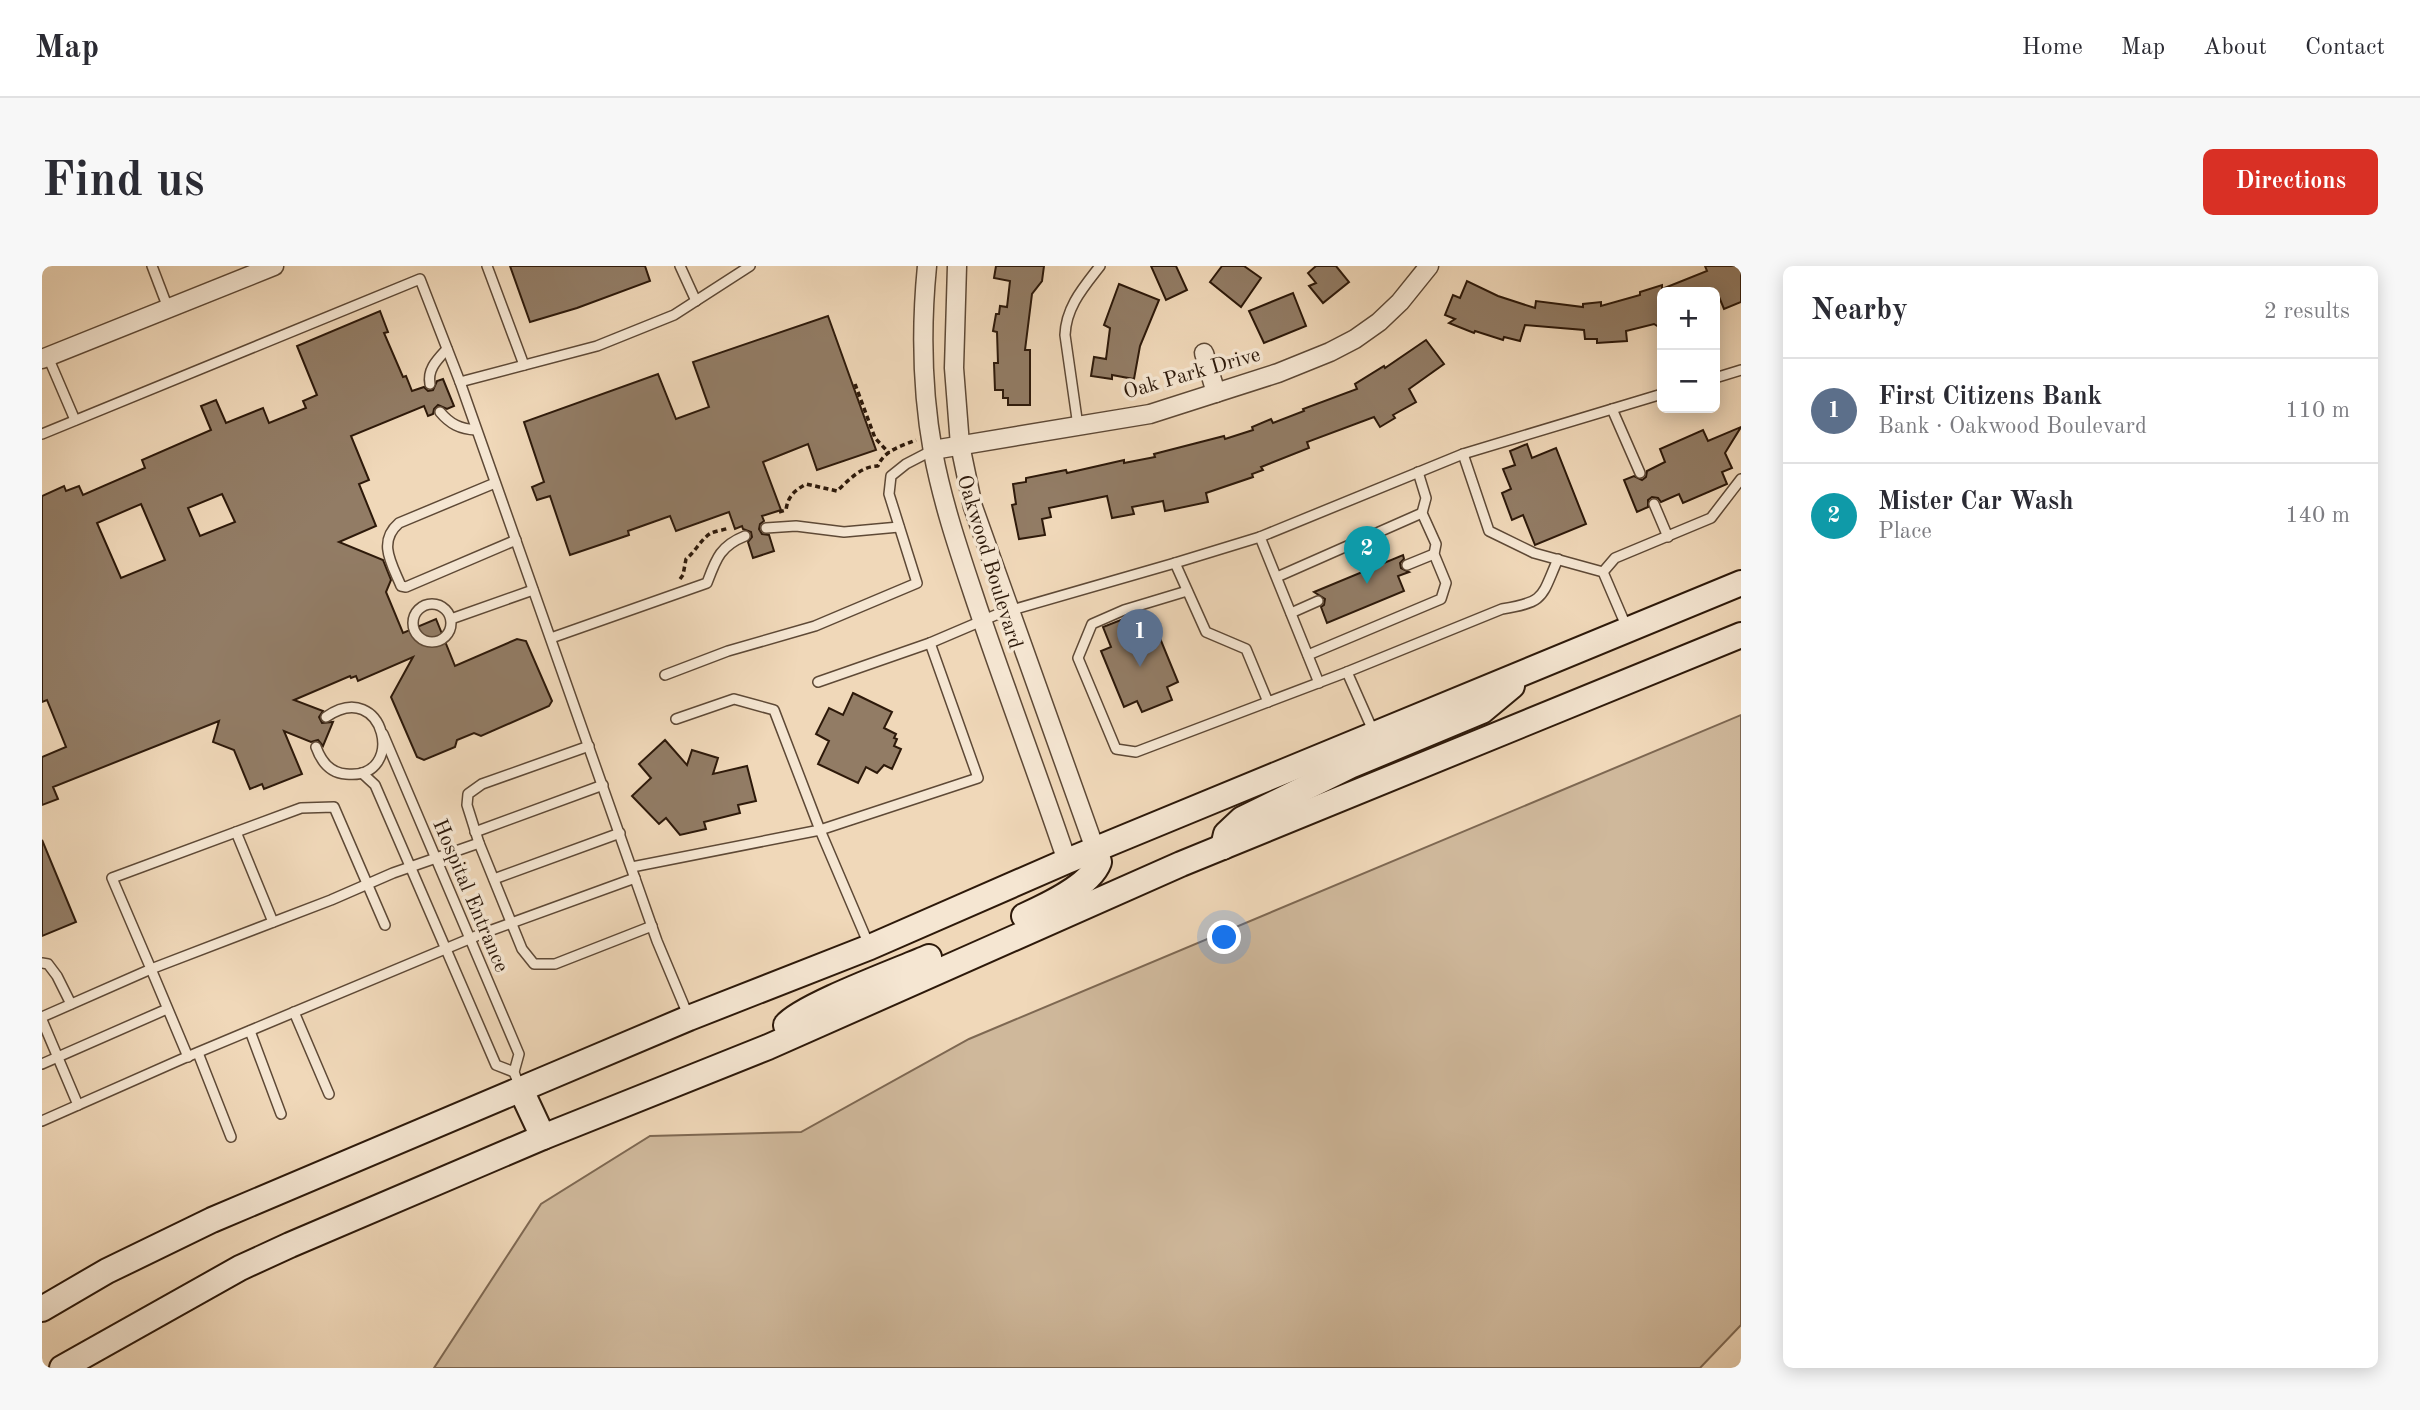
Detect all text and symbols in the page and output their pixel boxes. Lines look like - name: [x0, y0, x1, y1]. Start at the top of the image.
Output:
- text: Map: [35, 32, 99, 65]
- text: Home: [2022, 36, 2083, 60]
- text: Map: [2121, 36, 2165, 60]
- text: About: [2203, 36, 2267, 60]
- text: Contact: [2305, 36, 2385, 60]
- button: Directions: [2203, 149, 2378, 215]
- text: Find us: [42, 158, 205, 207]
- map controls: [1657, 287, 1720, 413]
- button: +: [1657, 287, 1720, 350]
- text: Nearby: [1811, 296, 1908, 326]
- text: 2 results: [2264, 300, 2350, 323]
- street label: Oak Park Drive: [1121, 344, 1263, 404]
- button: −: [1657, 350, 1720, 413]
- text: First Citizens Bank: [1878, 384, 2102, 410]
- text: 1: [1827, 399, 1841, 422]
- text: 110 m: [2285, 399, 2350, 422]
- text: Bank · Oakwood Boulevard: [1878, 415, 2147, 438]
- street label: Oakwood Boulevard: [953, 472, 1025, 652]
- text: Mister Car Wash: [1878, 489, 2074, 515]
- text: 2: [1827, 504, 1841, 527]
- text: 140 m: [2285, 504, 2350, 527]
- text: Place: [1878, 520, 1932, 543]
- pin: 2: [1344, 526, 1390, 584]
- pin: 1: [1117, 609, 1163, 667]
- street label: Hospital Entrance: [428, 816, 512, 976]
- your location: [1207, 920, 1241, 954]

